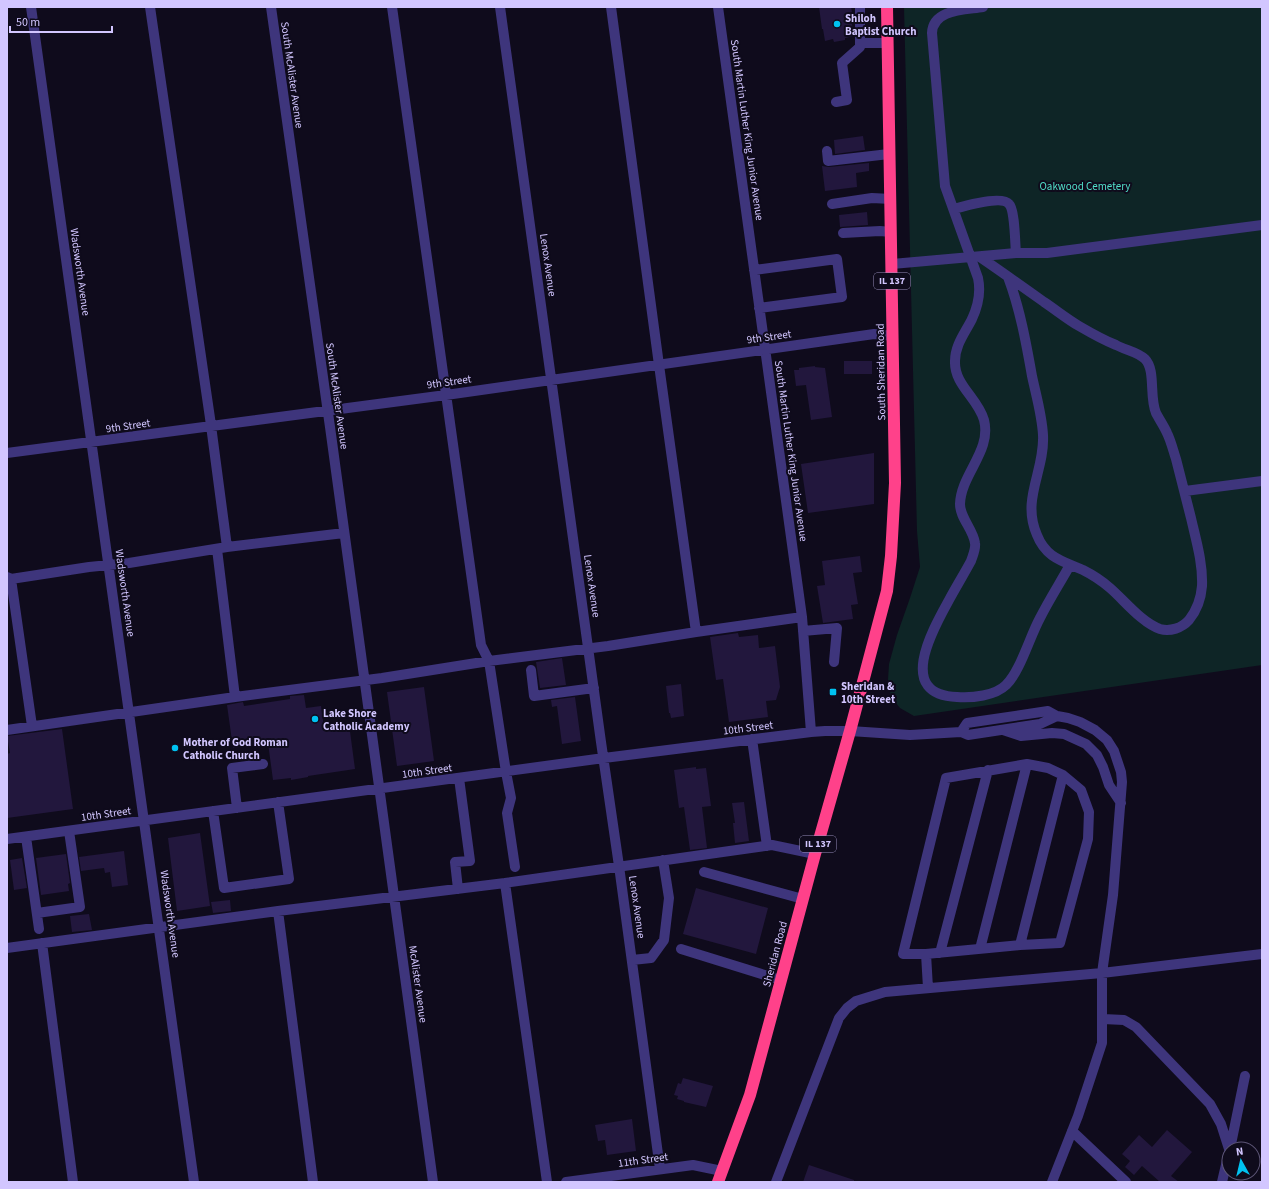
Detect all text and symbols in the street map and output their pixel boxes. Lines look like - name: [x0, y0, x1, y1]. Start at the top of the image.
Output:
- scale bar: [10, 8, 112, 34]
- place label: Shiloh Baptist Church: [845, 11, 916, 39]
- text: 50 m: [16, 14, 40, 31]
- marker: Shiloh Baptist Church: [832, 19, 842, 29]
- street label: South McAlister Avenue: [277, 21, 307, 130]
- street label: South Martin Luther King Junior Avenue: [727, 38, 767, 222]
- park label: Oakwood Cemetery: [1040, 179, 1130, 194]
- street label: Wadsworth Avenue: [66, 227, 94, 317]
- street label: Lenox Avenue: [536, 233, 560, 298]
- road number: IL 137: [874, 273, 910, 289]
- street label: South Sheridan Road: [873, 323, 889, 421]
- street label: 9th Street: [746, 326, 793, 348]
- street label: South McAlister Avenue: [322, 342, 352, 451]
- street label: South Martin Luther King Junior Avenue: [771, 359, 811, 543]
- street label: 9th Street: [426, 371, 473, 393]
- street label: 9th Street: [105, 415, 152, 437]
- street label: Wadsworth Avenue: [111, 548, 139, 638]
- street label: Lenox Avenue: [580, 554, 604, 619]
- place label: Sheridan & 10th Street: [841, 679, 896, 707]
- marker: Sheridan & 10th Street: [828, 687, 838, 697]
- place label: Lake Shore Catholic Academy: [323, 706, 410, 734]
- marker: Lake Shore Catholic Academy: [310, 714, 320, 724]
- street label: 10th Street: [722, 717, 774, 739]
- place label: Mother of God Roman Catholic Church: [183, 735, 288, 763]
- marker: Mother of God Roman Catholic Church: [170, 743, 180, 753]
- street label: 10th Street: [401, 760, 453, 782]
- street label: 10th Street: [80, 803, 132, 825]
- road number: IL 137: [800, 836, 836, 852]
- street label: Wadsworth Avenue: [156, 869, 184, 959]
- street label: Lenox Avenue: [625, 875, 649, 940]
- street label: Sheridan Road: [759, 920, 791, 988]
- street label: McAlister Avenue: [405, 944, 431, 1024]
- north arrow: [1221, 1141, 1261, 1181]
- text: N: [1235, 1144, 1244, 1160]
- street label: 11th Street: [617, 1149, 669, 1171]

